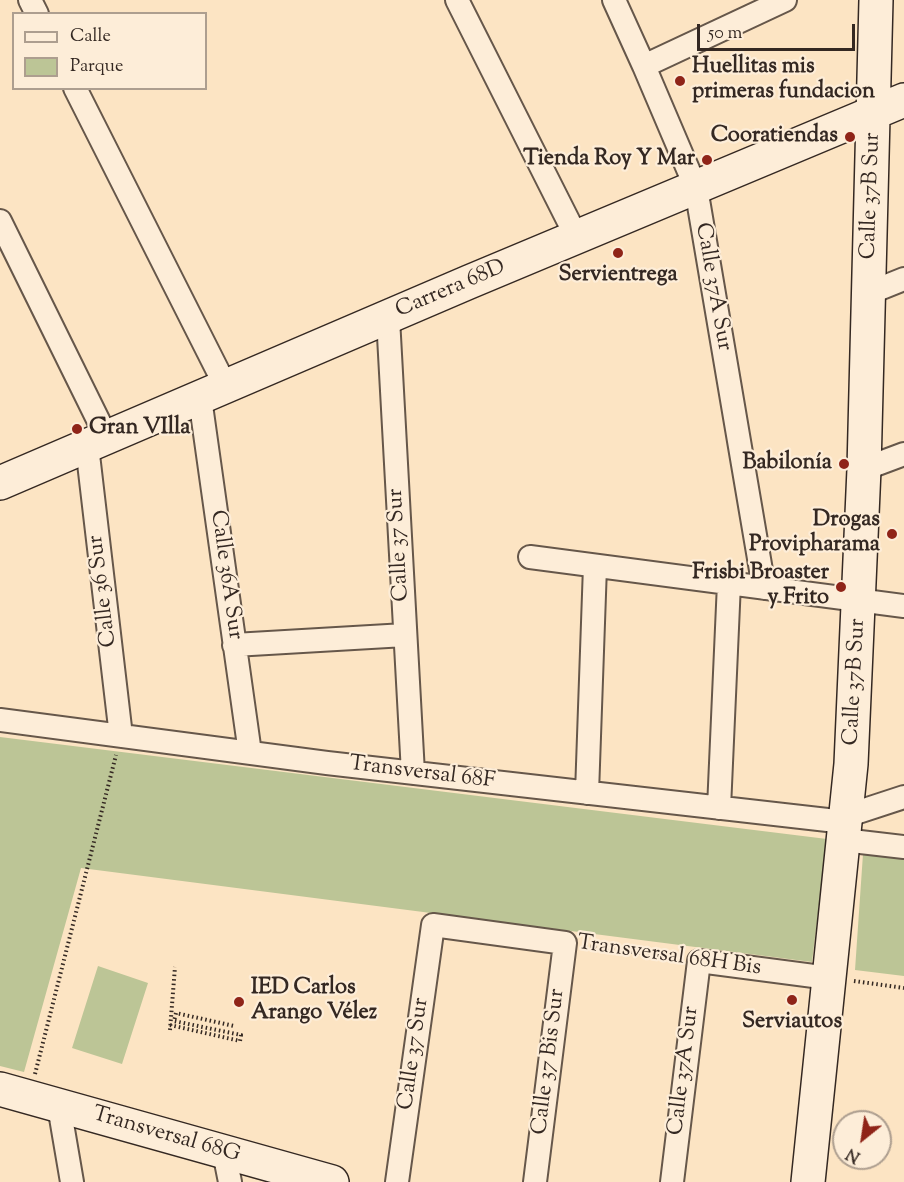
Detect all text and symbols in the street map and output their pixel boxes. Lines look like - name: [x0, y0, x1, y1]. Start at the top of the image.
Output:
- legend: [12, 12, 207, 90]
- scale bar: [700, 12, 858, 50]
- text: 50 m: [708, 21, 742, 47]
- text: Calle: [70, 24, 111, 50]
- text: Parque: [70, 54, 123, 80]
- place label: Huellitas mis primeras fundacion: [692, 55, 875, 106]
- marker: Huellitas mis primeras fundacion: [673, 74, 687, 88]
- place label: Cooratiendas: [711, 124, 838, 150]
- marker: Cooratiendas: [843, 130, 857, 144]
- street label: Calle 37B Sur: [857, 132, 887, 260]
- place label: Tienda Roy Y Mar: [523, 147, 695, 173]
- marker: Tienda Roy Y Mar: [700, 153, 714, 167]
- street label: Calle 37A Sur: [688, 221, 736, 353]
- marker: Servientrega: [611, 246, 625, 260]
- street label: Carrera 68D: [392, 255, 510, 325]
- place label: Servientrega: [558, 263, 678, 289]
- place label: Gran VIlla: [89, 416, 190, 442]
- marker: Gran VIlla: [70, 422, 84, 436]
- place label: Babilonía: [743, 451, 832, 477]
- marker: Babilonía: [837, 457, 851, 471]
- street label: Calle 37 Sur: [384, 488, 416, 602]
- place label: Drogas Provipharama: [749, 508, 880, 560]
- street label: Calle 36A Sur: [203, 509, 247, 641]
- marker: Drogas Provipharama: [885, 527, 899, 541]
- street label: Calle 36 Sur: [84, 533, 124, 649]
- place label: Frisbi Broaster y Frito: [692, 561, 829, 612]
- marker: Frisbi Broaster y Frito: [834, 580, 848, 594]
- street label: Calle 37B Sur: [839, 618, 873, 746]
- street label: Transversal 68F: [348, 752, 496, 796]
- street label: Transversal 68H Bis: [575, 931, 763, 983]
- place label: IED Carlos Arango Vélez: [251, 976, 377, 1028]
- street label: Calle 37 Bis Sur: [528, 988, 572, 1136]
- marker: Serviautos: [785, 993, 799, 1007]
- marker: IED Carlos Arango Vélez: [232, 995, 246, 1009]
- street label: Calle 37 Sur: [394, 996, 436, 1112]
- street label: Calle 37A Sur: [664, 1005, 706, 1137]
- place label: Serviautos: [742, 1010, 842, 1036]
- street label: Transversal 68G: [89, 1102, 243, 1170]
- north arrow: [832, 1110, 892, 1170]
- text: N: [842, 1141, 865, 1167]

